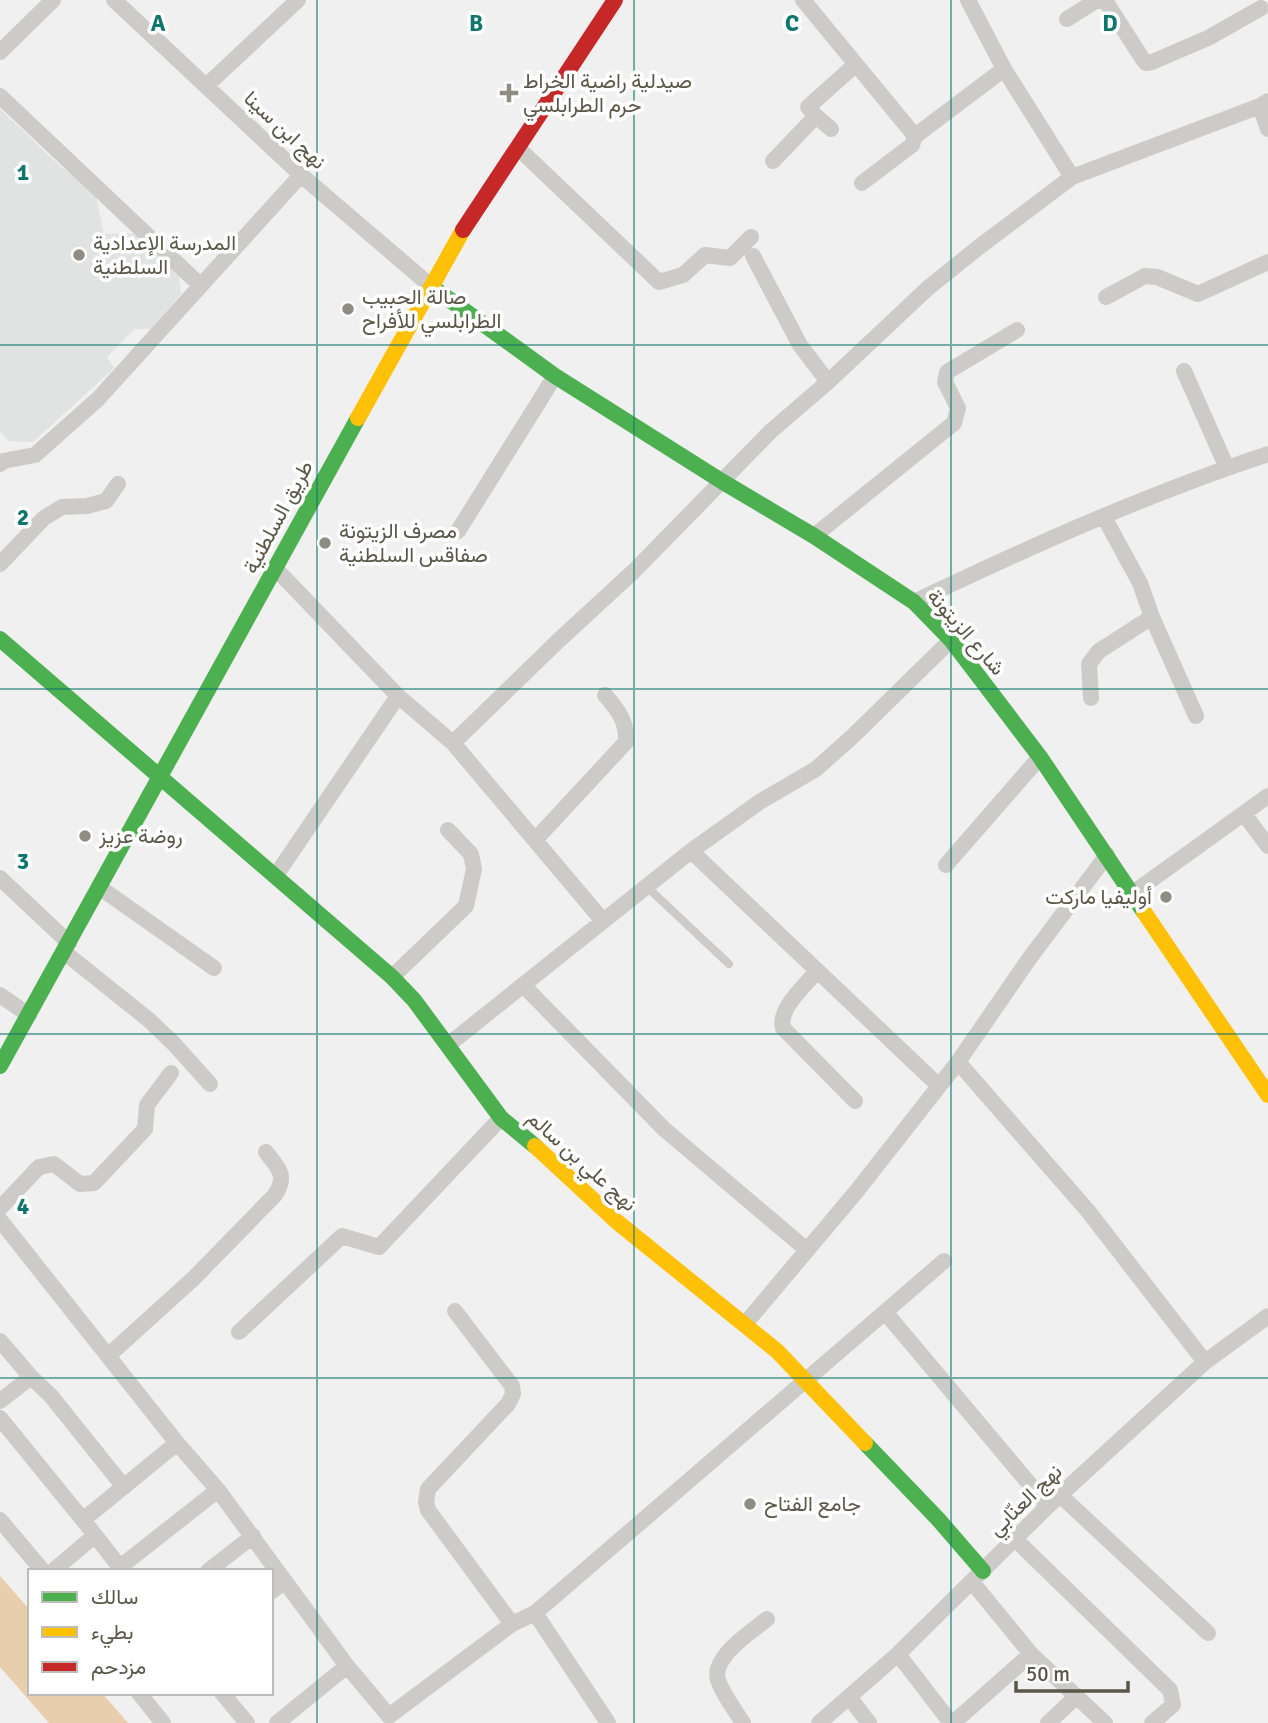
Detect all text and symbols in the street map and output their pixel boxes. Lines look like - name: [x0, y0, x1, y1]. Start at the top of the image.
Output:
- text: A: [151, 9, 166, 38]
- text: B: [469, 9, 483, 38]
- text: C: [785, 9, 799, 38]
- text: D: [1102, 9, 1118, 38]
- place label: صيدلية راضية الخراط حرم الطرابلسي: [523, 68, 692, 122]
- street label: نهج ابن سينا: [238, 85, 332, 175]
- marker: صيدلية راضية الخراط حرم الطرابلسي: [501, 85, 517, 101]
- text: 1: [17, 158, 29, 187]
- place label: المدرسة الإعدادية السلطنية: [93, 230, 236, 280]
- marker: المدرسة الإعدادية السلطنية: [71, 247, 87, 263]
- place label: صالة الحبيب الطرابلسي للأفراح: [362, 284, 501, 338]
- marker: صالة الحبيب الطرابلسي للأفراح: [340, 301, 356, 317]
- street label: طريق السلطنية: [237, 456, 319, 578]
- text: 2: [17, 503, 29, 532]
- place label: مصرف الزيتونة صفاقس السلطنية: [339, 518, 488, 568]
- marker: مصرف الزيتونة صفاقس السلطنية: [317, 535, 333, 551]
- street label: شارع الزيتونة: [921, 583, 1011, 681]
- place label: روضة عزيز: [98, 823, 183, 849]
- marker: روضة عزيز: [77, 828, 93, 844]
- text: 3: [17, 847, 29, 876]
- place label: أوليفيا ماركت: [1045, 884, 1152, 910]
- marker: أوليفيا ماركت: [1158, 889, 1174, 905]
- street label: نهج علي بن سالم: [519, 1105, 642, 1220]
- text: 4: [17, 1192, 29, 1221]
- street label: نهج العنّابي: [983, 1458, 1070, 1544]
- place label: جامع الفتاح: [764, 1491, 861, 1518]
- marker: جامع الفتاح: [742, 1496, 758, 1512]
- legend: [28, 1569, 273, 1695]
- text: سالك: [91, 1584, 138, 1610]
- text: بطيء: [91, 1619, 134, 1649]
- scale bar: [1016, 1650, 1128, 1694]
- text: مزدحم: [91, 1654, 146, 1681]
- text: 50 m: [1026, 1661, 1070, 1687]

